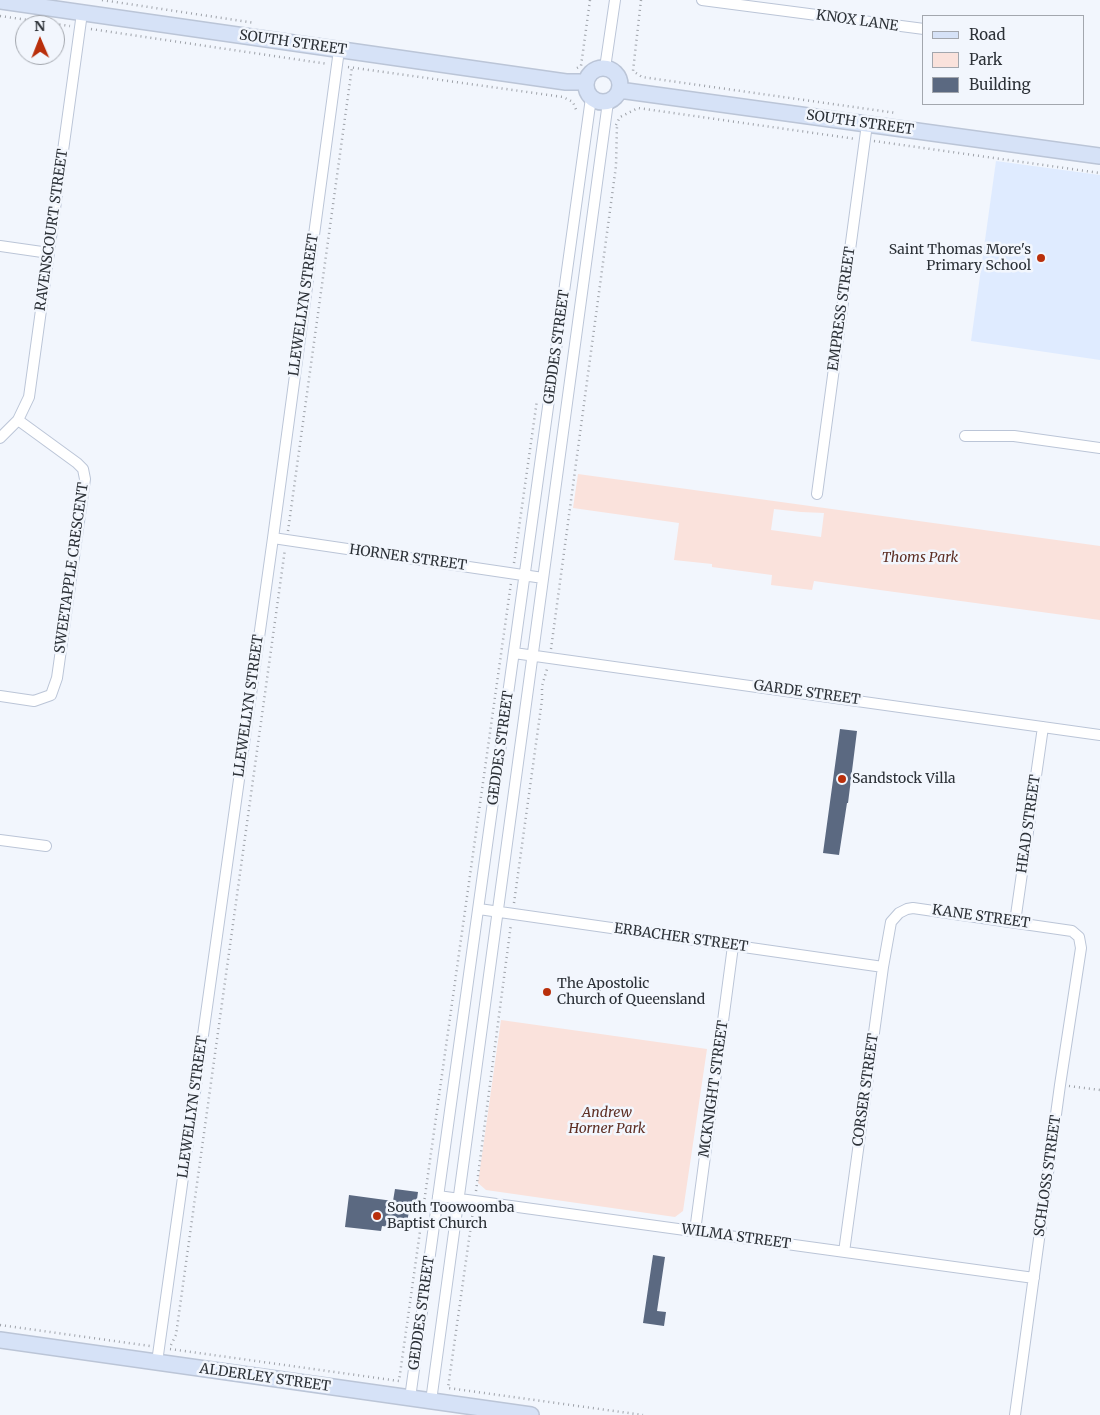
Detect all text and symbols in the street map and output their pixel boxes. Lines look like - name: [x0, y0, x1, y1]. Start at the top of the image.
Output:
- street label: KNOX LANE: [815, 7, 899, 35]
- north arrow: [15, 15, 65, 65]
- legend: [922, 15, 1085, 105]
- text: N: [34, 17, 45, 35]
- text: Road: [969, 25, 1005, 44]
- street label: SOUTH STREET: [238, 27, 348, 59]
- text: Park: [969, 50, 1002, 69]
- text: Building: [969, 75, 1031, 94]
- street label: SOUTH STREET: [805, 107, 915, 139]
- street label: RAVENSCOURT STREET: [32, 148, 72, 312]
- street label: LLEWELLYN STREET: [286, 233, 322, 377]
- place label: Saint Thomas More's Primary School: [889, 242, 1031, 274]
- street label: EMPRESS STREET: [825, 246, 859, 372]
- marker: Saint Thomas More's Primary School: [1035, 252, 1047, 264]
- street label: GEDDES STREET: [541, 289, 573, 405]
- street label: SWEETAPPLE CRESCENT: [52, 481, 92, 655]
- street label: HORNER STREET: [348, 541, 468, 575]
- park label: Thoms Park: [882, 550, 958, 566]
- street label: LLEWELLYN STREET: [231, 634, 267, 778]
- street label: GARDE STREET: [753, 677, 861, 709]
- street label: GEDDES STREET: [485, 690, 517, 806]
- place label: Sandstock Villa: [852, 771, 955, 787]
- marker: Sandstock Villa: [836, 773, 848, 785]
- street label: HEAD STREET: [1014, 774, 1044, 874]
- street label: KANE STREET: [931, 902, 1031, 932]
- street label: ERBACHER STREET: [613, 920, 749, 956]
- place label: The Apostolic Church of Queensland: [557, 976, 705, 1009]
- marker: The Apostolic Church of Queensland: [541, 986, 553, 998]
- street label: MCKNIGHT STREET: [696, 1019, 732, 1159]
- street label: CORSER STREET: [850, 1033, 882, 1147]
- street label: LLEWELLYN STREET: [175, 1035, 211, 1179]
- park label: Andrew Horner Park: [568, 1105, 646, 1138]
- street label: SCHLOSS STREET: [1031, 1114, 1065, 1238]
- place label: South Toowoomba Baptist Church: [387, 1200, 514, 1232]
- marker: South Toowoomba Baptist Church: [371, 1210, 383, 1222]
- street label: WILMA STREET: [680, 1221, 792, 1253]
- street label: GEDDES STREET: [406, 1255, 438, 1371]
- street label: ALDERLEY STREET: [198, 1360, 332, 1396]

